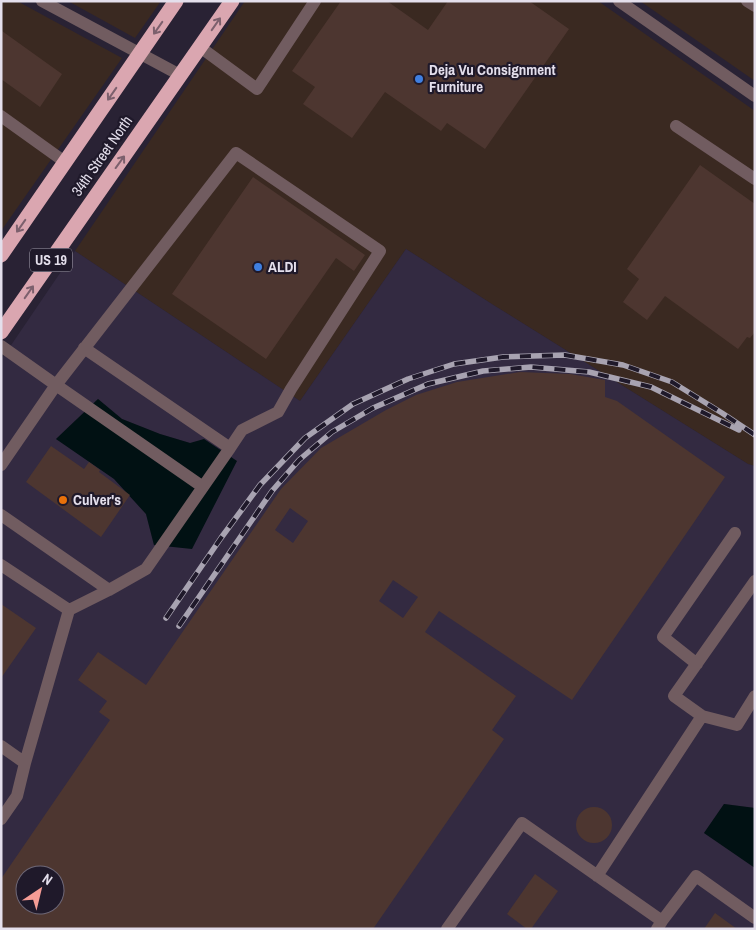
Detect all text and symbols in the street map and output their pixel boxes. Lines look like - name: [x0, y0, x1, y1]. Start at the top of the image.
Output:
- one-way arrow: [211, 17, 221, 31]
- one-way arrow: [153, 20, 163, 34]
- place label: Deja Vu Consignment Furniture: [429, 59, 556, 97]
- marker: Deja Vu Consignment Furniture: [413, 73, 425, 85]
- one-way arrow: [107, 87, 117, 101]
- street label: 34th Street North: [66, 111, 137, 200]
- one-way arrow: [115, 155, 125, 169]
- one-way arrow: [16, 218, 26, 232]
- road number: US 19: [30, 248, 72, 272]
- place label: ALDI: [268, 256, 297, 277]
- marker: ALDI: [252, 261, 264, 273]
- one-way arrow: [24, 285, 34, 299]
- place label: Culver's: [73, 489, 121, 510]
- marker: Culver's: [57, 494, 69, 506]
- north arrow: [15, 865, 65, 915]
- text: N: [39, 870, 56, 889]

